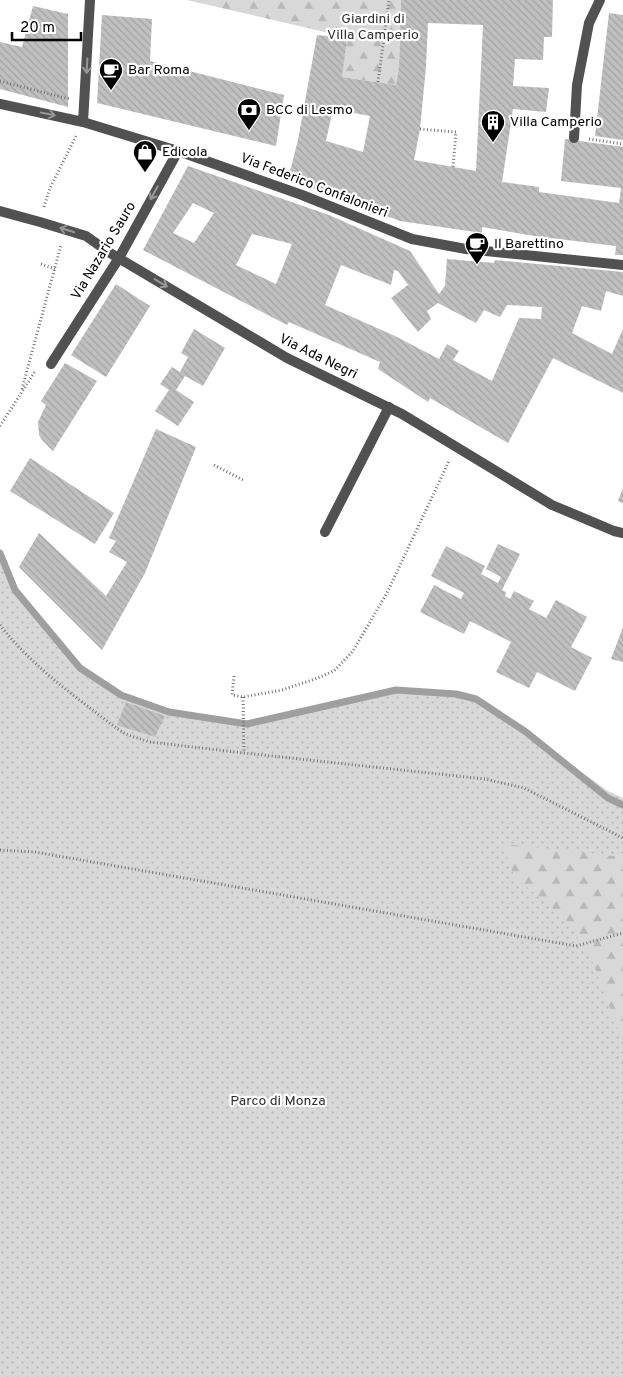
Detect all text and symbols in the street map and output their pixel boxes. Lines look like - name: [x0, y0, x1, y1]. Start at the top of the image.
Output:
- scale bar: [12, 10, 81, 42]
- park label: Giardini di Villa Camperio: [327, 11, 419, 44]
- text: 20 m: [20, 19, 55, 38]
- cafe icon: Bar Roma: [98, 57, 124, 91]
- one-way arrow: [82, 58, 91, 74]
- place label: Bar Roma: [128, 62, 190, 79]
- bank icon: BCC di Lesmo: [236, 97, 262, 131]
- place label: BCC di Lesmo: [266, 102, 353, 119]
- building icon: Villa Camperio: [480, 109, 506, 143]
- one-way arrow: [39, 110, 55, 119]
- place label: Villa Camperio: [510, 114, 602, 131]
- shop icon: Edicola: [132, 139, 158, 173]
- place label: Edicola: [162, 144, 207, 161]
- street label: Via Federico Confalonieri: [238, 150, 390, 222]
- one-way arrow: [149, 186, 159, 201]
- street label: Via Nazario Sauro: [68, 199, 140, 303]
- one-way arrow: [60, 225, 76, 234]
- cafe icon: Il Barettino: [464, 231, 490, 265]
- place label: Il Barettino: [494, 236, 564, 253]
- one-way arrow: [153, 278, 167, 288]
- street label: Via Ada Negri: [276, 331, 360, 383]
- park label: Parco di Monza: [230, 1093, 326, 1110]

